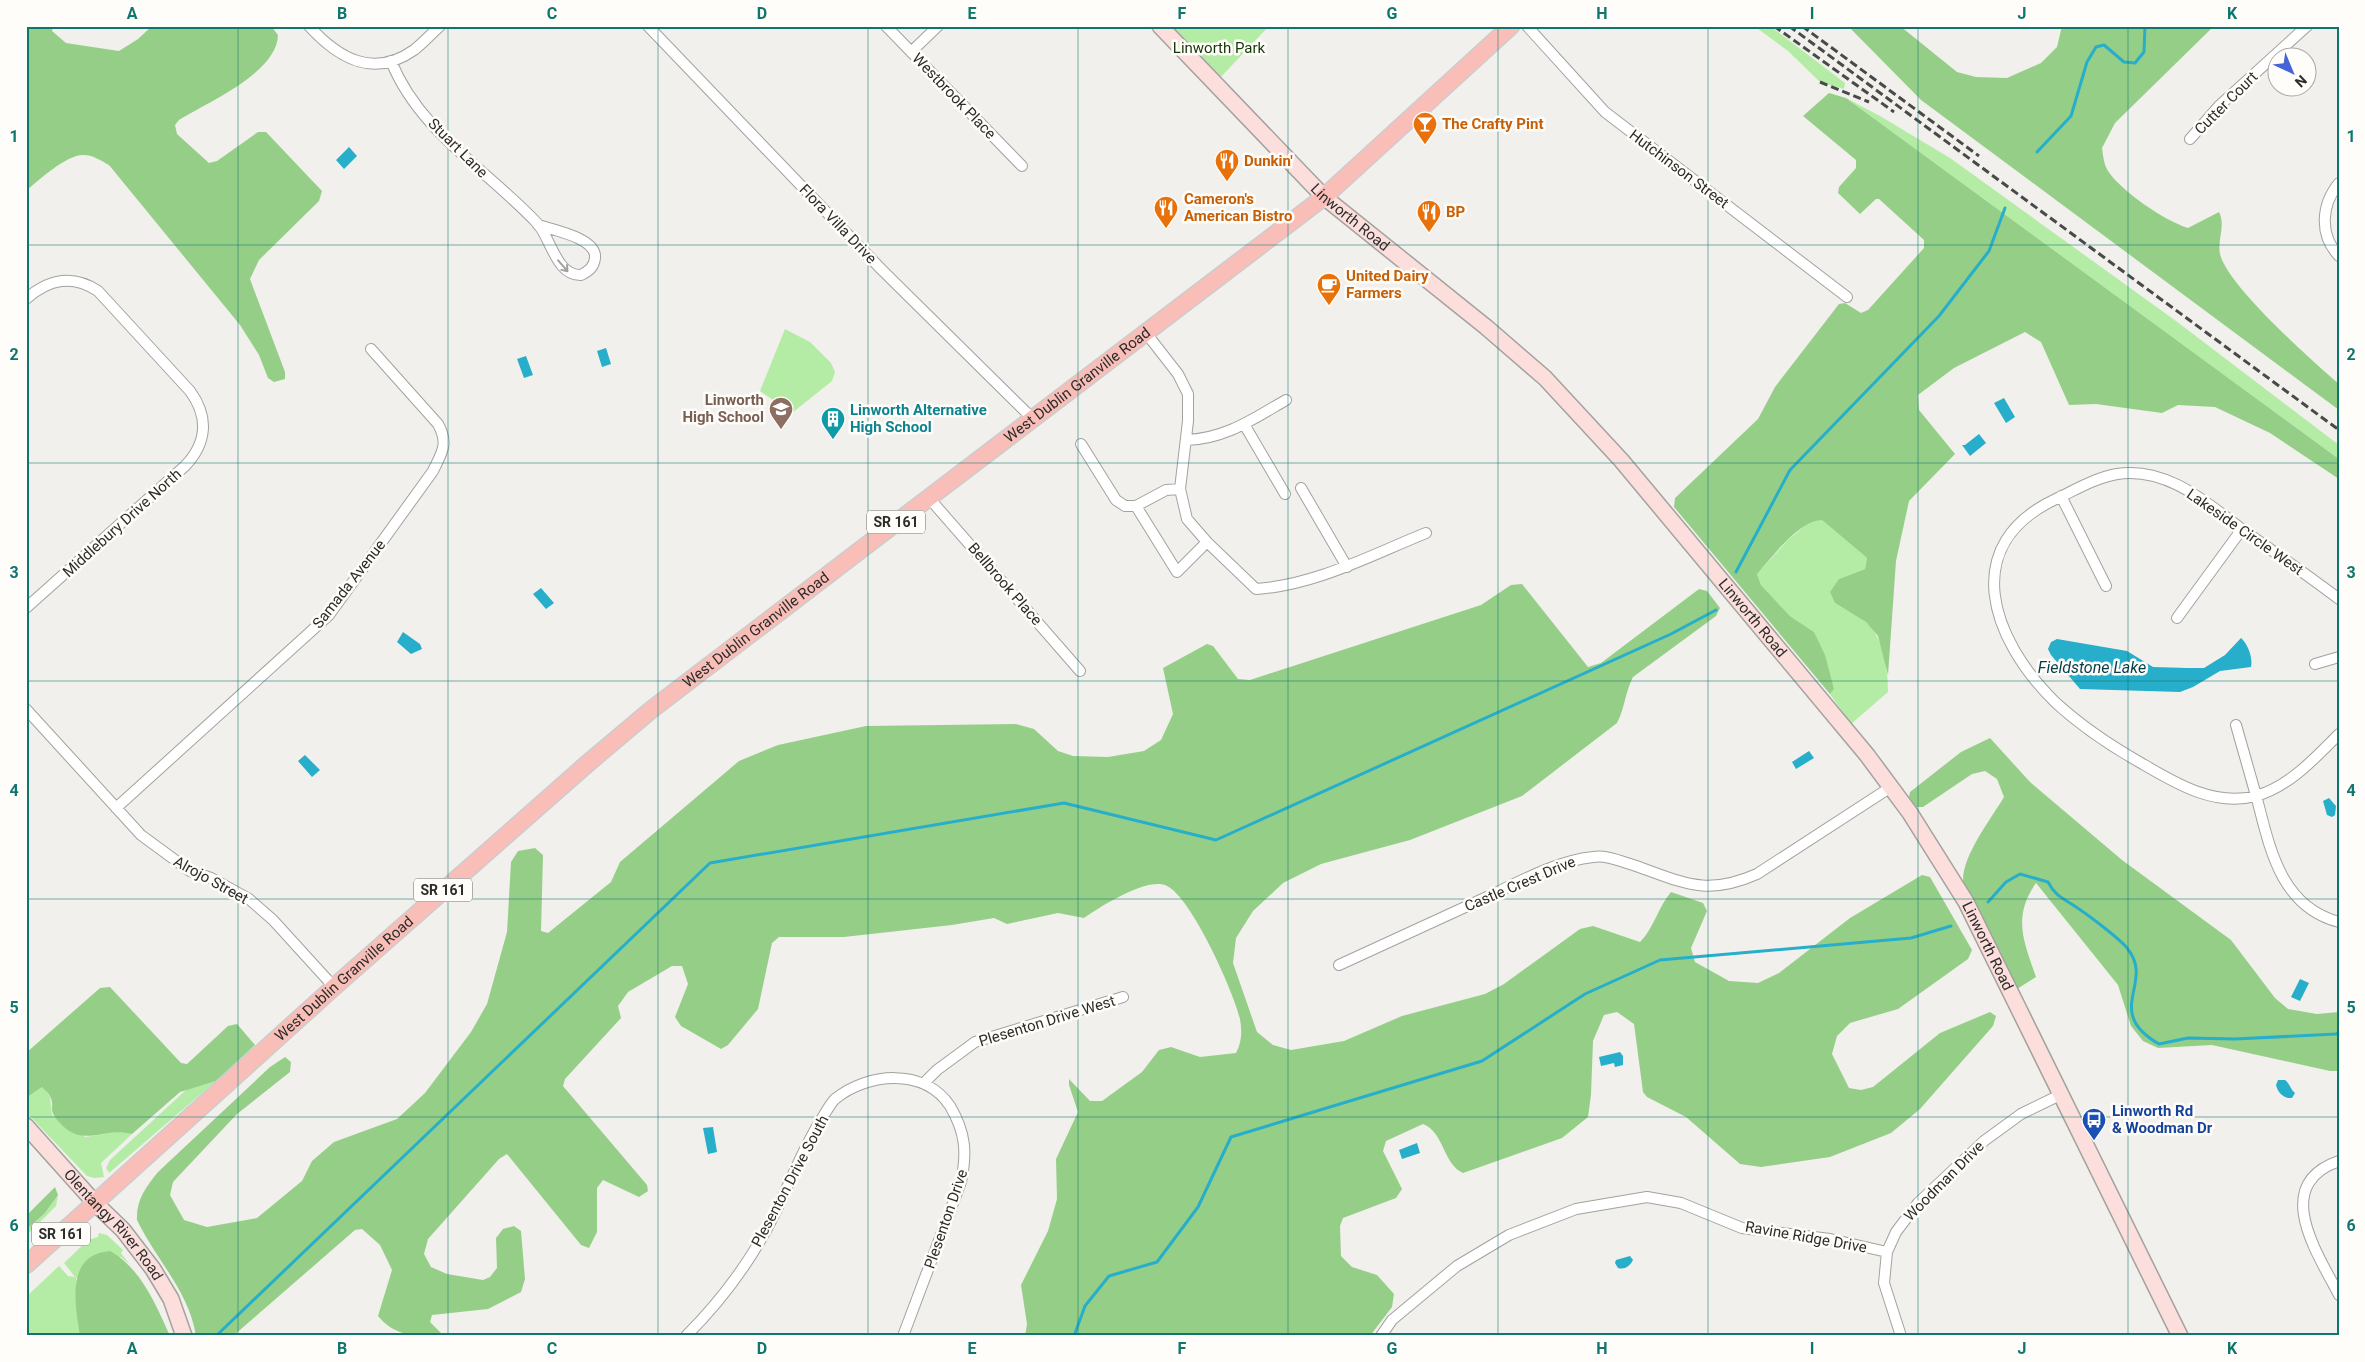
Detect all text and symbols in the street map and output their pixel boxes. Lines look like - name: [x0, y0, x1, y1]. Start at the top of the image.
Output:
- text: A: [127, 4, 138, 23]
- text: B: [337, 4, 347, 23]
- text: C: [547, 4, 557, 23]
- text: D: [757, 4, 767, 23]
- text: E: [968, 4, 977, 23]
- text: F: [1178, 4, 1187, 23]
- text: G: [1387, 4, 1398, 23]
- text: H: [1596, 4, 1608, 23]
- text: I: [1810, 4, 1814, 23]
- text: J: [2018, 4, 2026, 23]
- text: K: [2227, 4, 2238, 23]
- park label: Linworth Park: [1173, 39, 1266, 57]
- north arrow: [2268, 48, 2318, 98]
- street label: Westbrook Place: [908, 49, 1000, 143]
- street label: Cutter Court: [2191, 68, 2261, 138]
- text: N: [2292, 72, 2310, 91]
- bar icon: The Crafty Pint: [1412, 111, 1438, 145]
- street label: Stuart Lane: [424, 114, 492, 182]
- place label: The Crafty Pint: [1442, 115, 1543, 133]
- street label: Hutchinson Street: [1626, 126, 1732, 212]
- text: 1: [9, 127, 19, 146]
- text: 1: [2346, 127, 2356, 146]
- restaurant icon: Dunkin': [1214, 148, 1240, 182]
- place label: Dunkin': [1244, 152, 1293, 170]
- street label: Linworth Road: [1307, 180, 1393, 255]
- street label: Flora Villa Drive: [796, 181, 880, 267]
- place label: Cameron's American Bistro: [1184, 190, 1292, 225]
- restaurant icon: Cameron's American Bistro: [1153, 195, 1179, 229]
- restaurant icon: BP: [1416, 199, 1442, 233]
- place label: BP: [1446, 203, 1466, 221]
- one-way arrow: [558, 260, 569, 273]
- place label: United Dairy Farmers: [1346, 267, 1429, 302]
- cafe icon: United Dairy Farmers: [1316, 272, 1342, 306]
- street label: West Dublin Granville Road: [1000, 323, 1154, 446]
- text: 2: [9, 345, 19, 364]
- text: 2: [2346, 345, 2356, 364]
- place label: Linworth High School: [682, 391, 764, 426]
- school or university icon: Linworth High School: [768, 396, 794, 430]
- place label: Linworth Alternative High School: [850, 401, 987, 436]
- building icon: Linworth Alternative High School: [820, 406, 846, 440]
- street label: Middlebury Drive North: [59, 465, 185, 581]
- street label: Lakeside Circle West: [2183, 485, 2307, 579]
- road number: SR 161: [867, 511, 925, 534]
- street label: Samada Avenue: [309, 536, 389, 632]
- street label: Bellbrook Place: [964, 539, 1046, 629]
- text: 3: [9, 563, 19, 582]
- text: 3: [2346, 563, 2356, 582]
- street label: West Dublin Granville Road: [679, 568, 833, 691]
- street label: Linworth Road: [1715, 575, 1791, 661]
- water label: Fieldstone Lake: [2038, 658, 2146, 677]
- text: 4: [9, 781, 19, 800]
- text: 4: [2346, 781, 2356, 800]
- street label: Alrojo Street: [171, 852, 251, 908]
- street label: Castle Crest Drive: [1462, 853, 1578, 915]
- road number: SR 161: [414, 878, 472, 902]
- street label: Linworth Road: [1958, 899, 2017, 993]
- street label: West Dublin Granville Road: [271, 912, 417, 1045]
- street label: Plesenton Drive West: [977, 992, 1117, 1050]
- text: 5: [9, 998, 19, 1017]
- text: 5: [2346, 998, 2356, 1017]
- place label: Linworth Rd & Woodman Dr: [2112, 1102, 2213, 1137]
- bus stop icon: Linworth Rd & Woodman Dr: [2081, 1107, 2107, 1141]
- street label: Plesenton Drive South: [748, 1112, 832, 1250]
- street label: Woodman Drive: [1900, 1137, 1988, 1225]
- street label: Olentangy River Road: [60, 1165, 167, 1284]
- street label: Plesenton Drive: [921, 1167, 971, 1271]
- text: 6: [9, 1216, 19, 1235]
- text: 6: [2346, 1216, 2356, 1235]
- street label: Ravine Ridge Drive: [1744, 1217, 1868, 1257]
- road number: SR 161: [32, 1222, 90, 1246]
- text: A: [127, 1339, 138, 1358]
- text: B: [337, 1339, 347, 1358]
- text: C: [547, 1339, 557, 1358]
- text: D: [757, 1339, 767, 1358]
- text: E: [968, 1339, 977, 1358]
- text: F: [1178, 1339, 1187, 1358]
- text: G: [1387, 1339, 1398, 1358]
- text: H: [1596, 1339, 1608, 1358]
- text: I: [1810, 1339, 1814, 1358]
- text: J: [2018, 1339, 2026, 1358]
- text: K: [2227, 1339, 2238, 1358]

